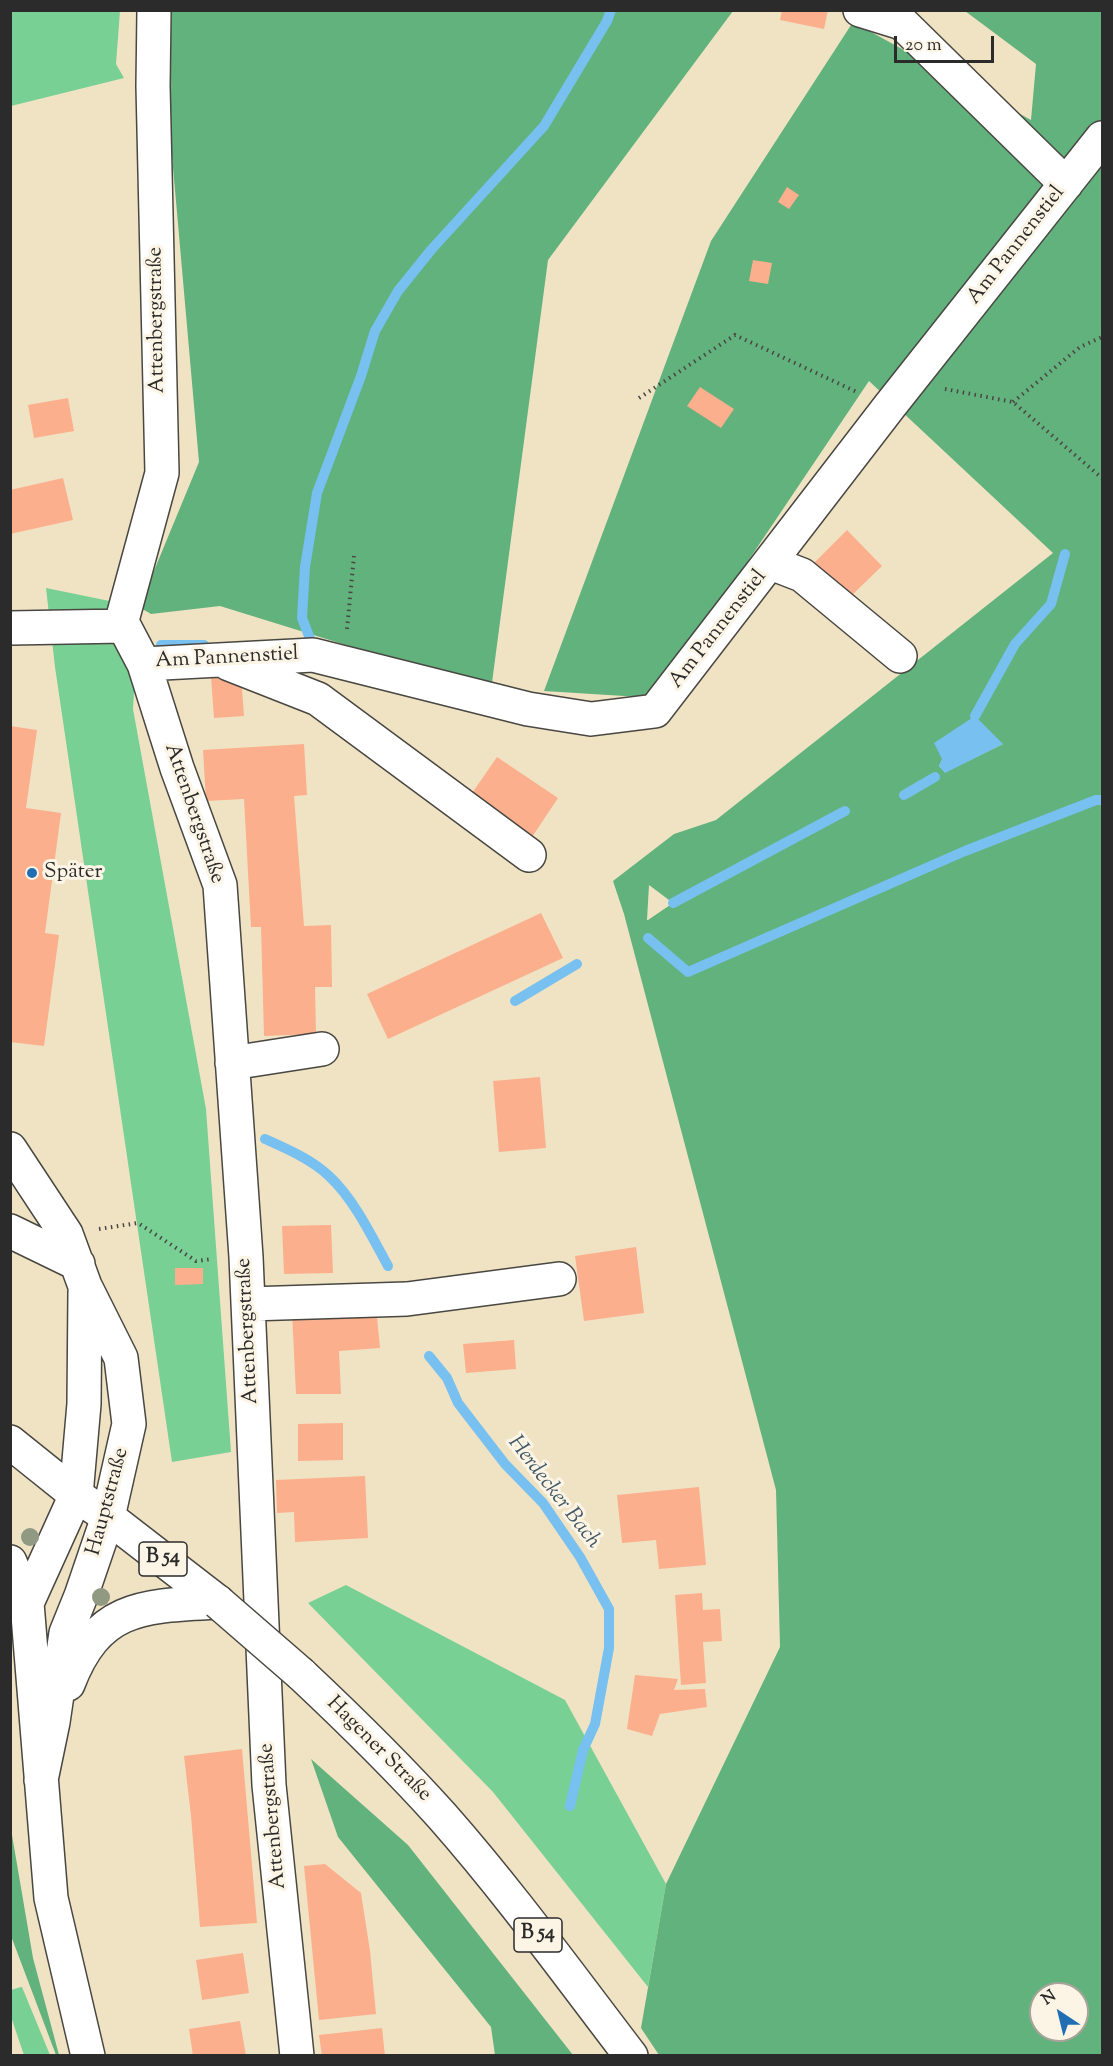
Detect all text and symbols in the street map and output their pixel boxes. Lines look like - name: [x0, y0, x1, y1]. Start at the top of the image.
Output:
- scale bar: [897, 24, 998, 62]
- text: 20 m: [905, 33, 942, 59]
- street label: Am Pannenstiel: [963, 182, 1071, 310]
- street label: Attenbergstraße: [144, 247, 172, 393]
- street label: Am Pannenstiel: [665, 566, 773, 694]
- street label: Am Pannenstiel: [155, 643, 299, 675]
- street label: Attenbergstraße: [157, 741, 229, 887]
- place label: Später: [44, 860, 102, 886]
- marker: Später: [25, 866, 39, 880]
- street label: Attenbergstraße: [233, 1257, 265, 1405]
- water label: Herdecker Bach: [501, 1431, 605, 1555]
- street label: Hauptstraße: [83, 1445, 135, 1559]
- road number: B 54: [139, 1542, 187, 1576]
- street label: Hagener Straße: [320, 1692, 436, 1808]
- street label: Attenbergstraße: [255, 1742, 293, 1890]
- road number: B 54: [514, 1918, 562, 1952]
- north arrow: [1029, 1982, 1089, 2042]
- text: N: [1038, 1985, 1061, 2012]

